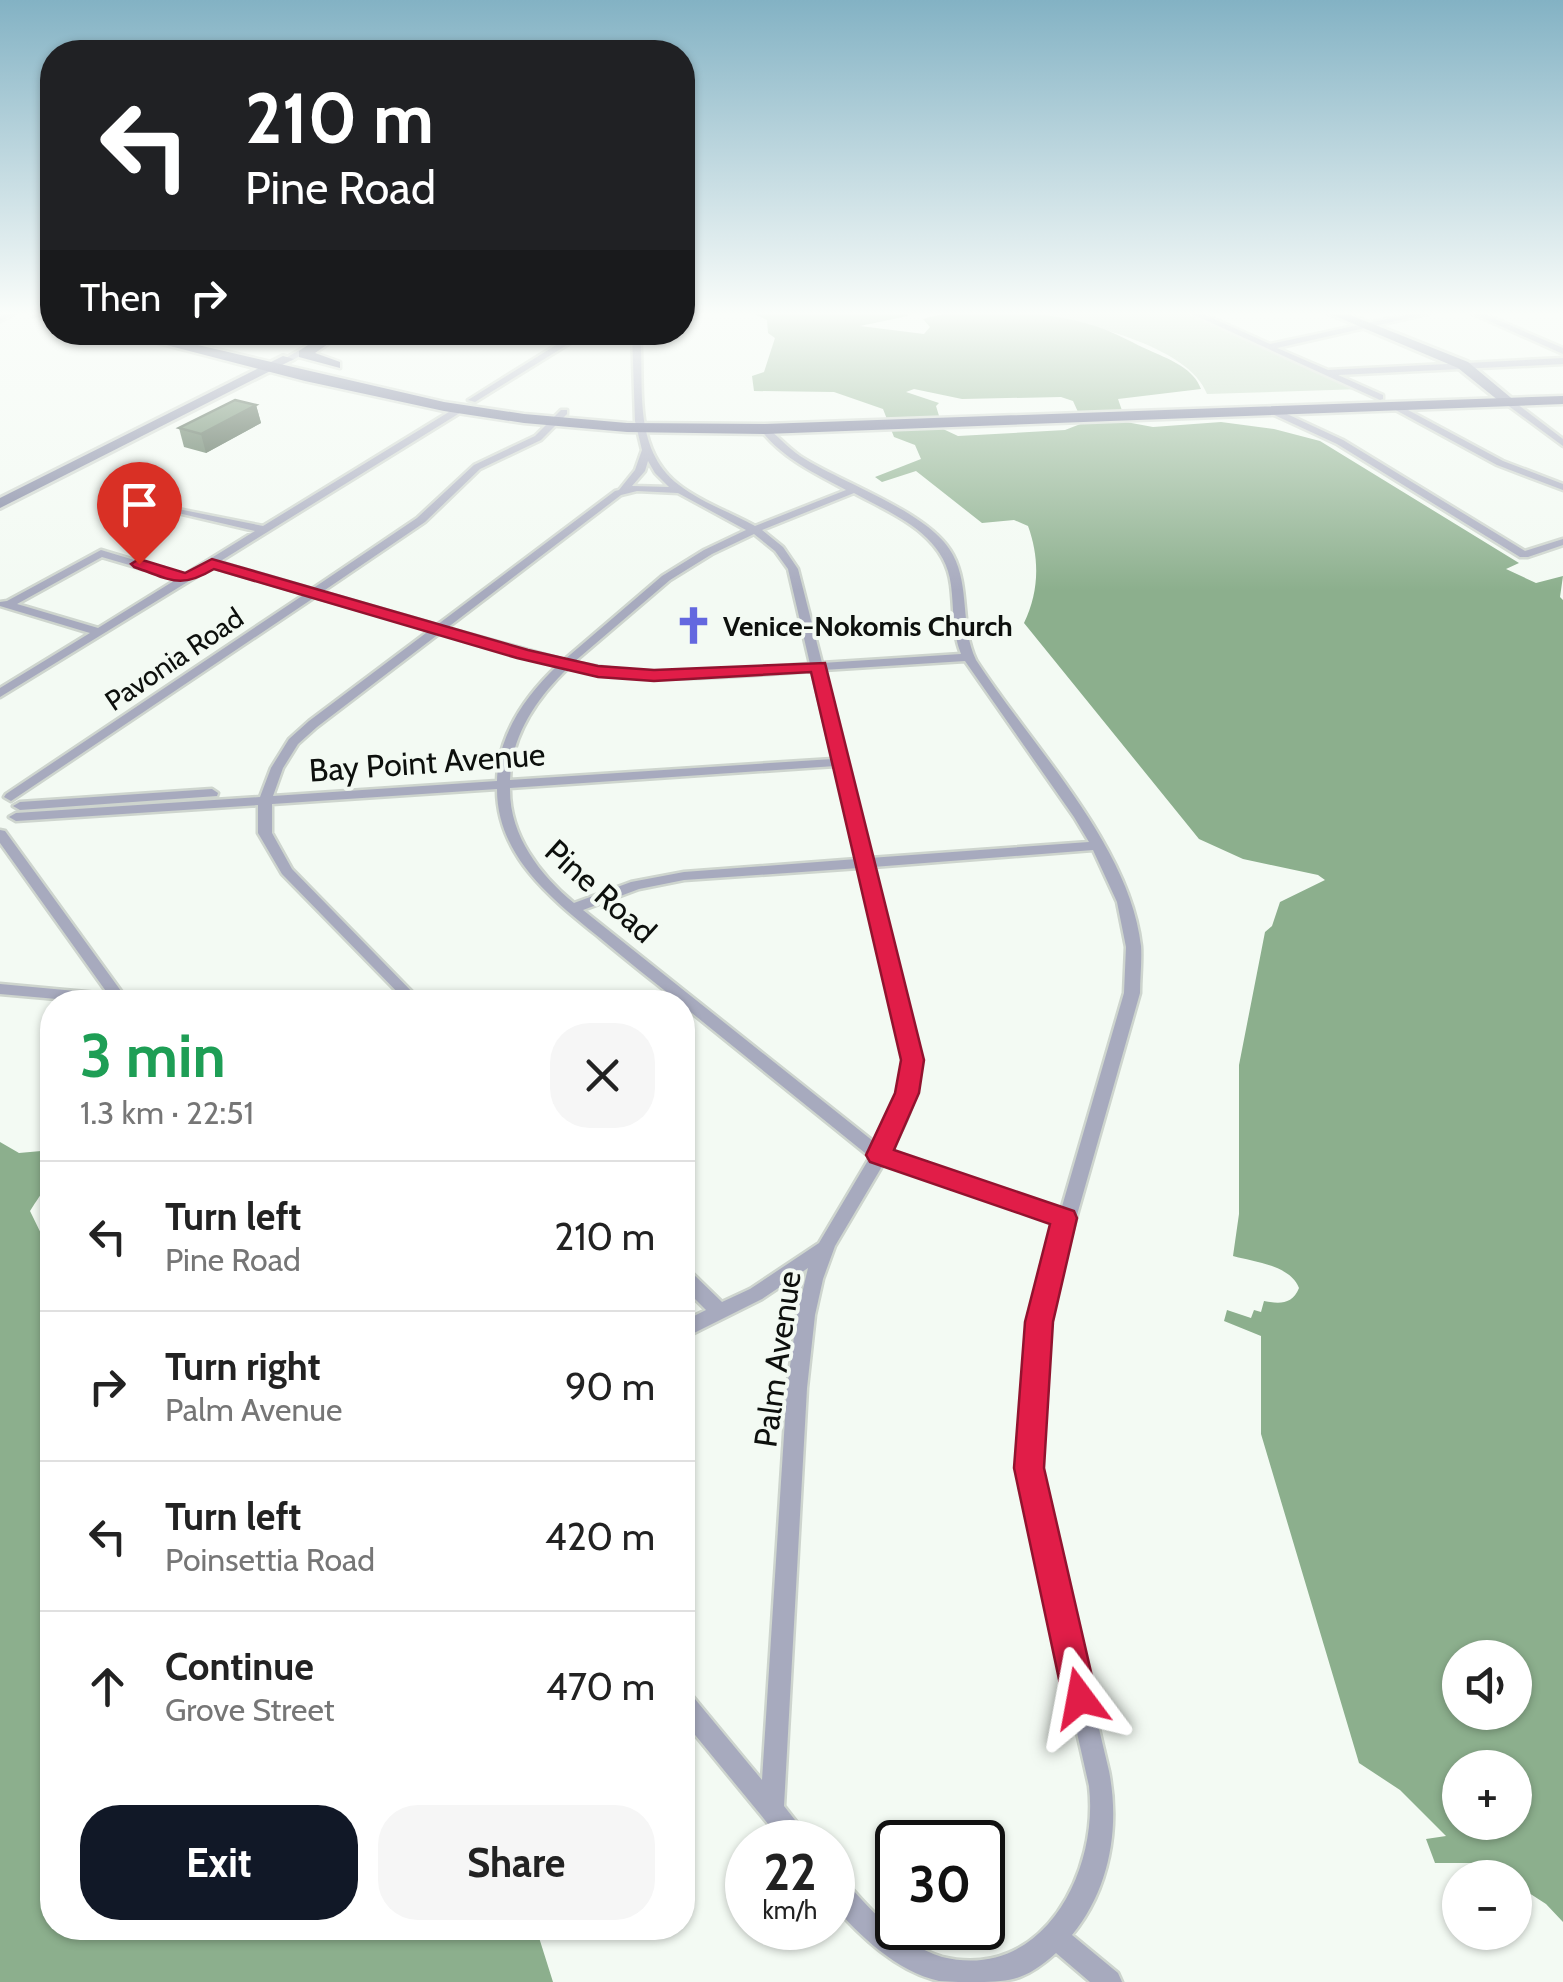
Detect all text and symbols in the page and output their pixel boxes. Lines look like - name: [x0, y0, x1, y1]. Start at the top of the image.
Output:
- text: 210 m: [245, 75, 434, 161]
- icon: left: [80, 80, 210, 210]
- text: Pine Road: [245, 161, 436, 215]
- icon: right: [181, 270, 236, 325]
- text: Then: [80, 274, 161, 321]
- pin: [97, 462, 182, 565]
- icon: arrive: [112, 477, 167, 532]
- street label: Pavonia Road: [98, 600, 250, 718]
- church icon: Venice-Nokomis Church: [672, 605, 714, 647]
- place label: Venice-Nokomis Church: [723, 609, 1013, 643]
- street label: Bay Point Avenue: [308, 734, 546, 790]
- street label: Pine Road: [537, 831, 665, 951]
- text: 3 min: [80, 1019, 226, 1092]
- button: close: [550, 1023, 655, 1128]
- text: 1.3 km · 22:51: [80, 1093, 254, 1132]
- text: Turn left: [165, 1193, 301, 1240]
- icon: left: [80, 1209, 135, 1264]
- text: 210 m: [554, 1213, 655, 1260]
- text: Pine Road: [165, 1240, 301, 1279]
- street label: Palm Avenue: [745, 1268, 809, 1450]
- text: Turn right: [165, 1343, 321, 1390]
- icon: right: [80, 1359, 135, 1414]
- text: 90 m: [565, 1363, 655, 1410]
- text: Palm Avenue: [165, 1390, 343, 1429]
- text: Turn left: [165, 1493, 301, 1540]
- icon: left: [80, 1509, 135, 1564]
- text: 420 m: [545, 1513, 655, 1560]
- text: Poinsettia Road: [165, 1540, 375, 1579]
- map controls: [1442, 1640, 1532, 1950]
- button: sound: [1442, 1640, 1532, 1730]
- text: Continue: [165, 1643, 314, 1690]
- position arrow: [1028, 1646, 1132, 1750]
- icon: ahead: [80, 1659, 135, 1714]
- text: 470 m: [546, 1663, 655, 1710]
- text: Grove Street: [165, 1690, 335, 1729]
- button: +: [1442, 1750, 1532, 1840]
- button: Exit: [80, 1805, 358, 1920]
- button: Share: [378, 1805, 655, 1920]
- speed limit sign: 30: [875, 1820, 1005, 1950]
- text: 22: [764, 1842, 816, 1903]
- button: −: [1442, 1860, 1532, 1950]
- text: km/h: [763, 1895, 817, 1925]

